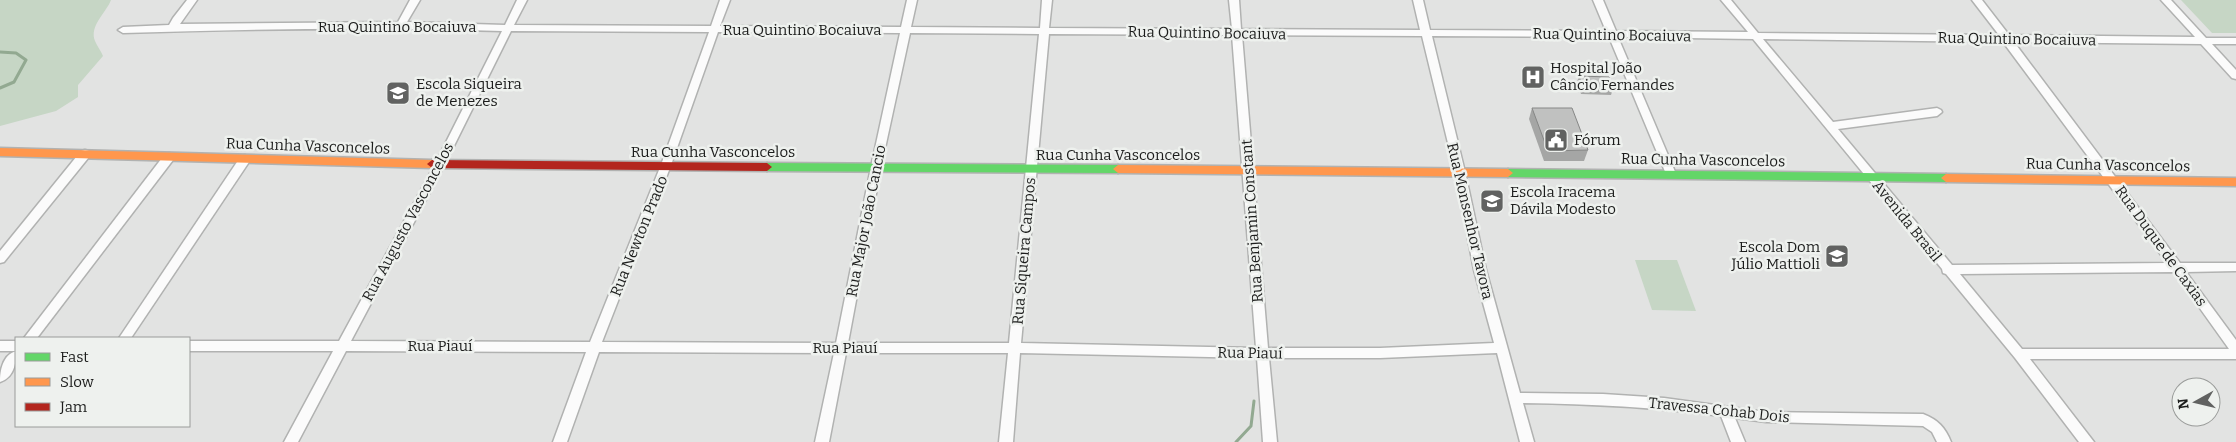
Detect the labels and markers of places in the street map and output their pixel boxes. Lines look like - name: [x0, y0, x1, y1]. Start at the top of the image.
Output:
- place label: Hospital João Câncio Fernandes: [1550, 59, 1675, 94]
- hospital icon: Hospital João Câncio Fernandes: [1520, 64, 1546, 90]
- place label: Escola Siqueira de Menezes: [416, 75, 522, 110]
- school or university icon: Escola Siqueira de Menezes: [385, 80, 411, 106]
- public building icon: Fórum: [1543, 127, 1569, 153]
- place label: Fórum: [1574, 131, 1621, 149]
- place label: Escola Iracema Dávila Modesto: [1510, 183, 1616, 218]
- school or university icon: Escola Iracema Dávila Modesto: [1479, 188, 1505, 214]
- place label: Escola Dom Júlio Mattioli: [1730, 238, 1821, 273]
- school or university icon: Escola Dom Júlio Mattioli: [1824, 243, 1850, 269]

